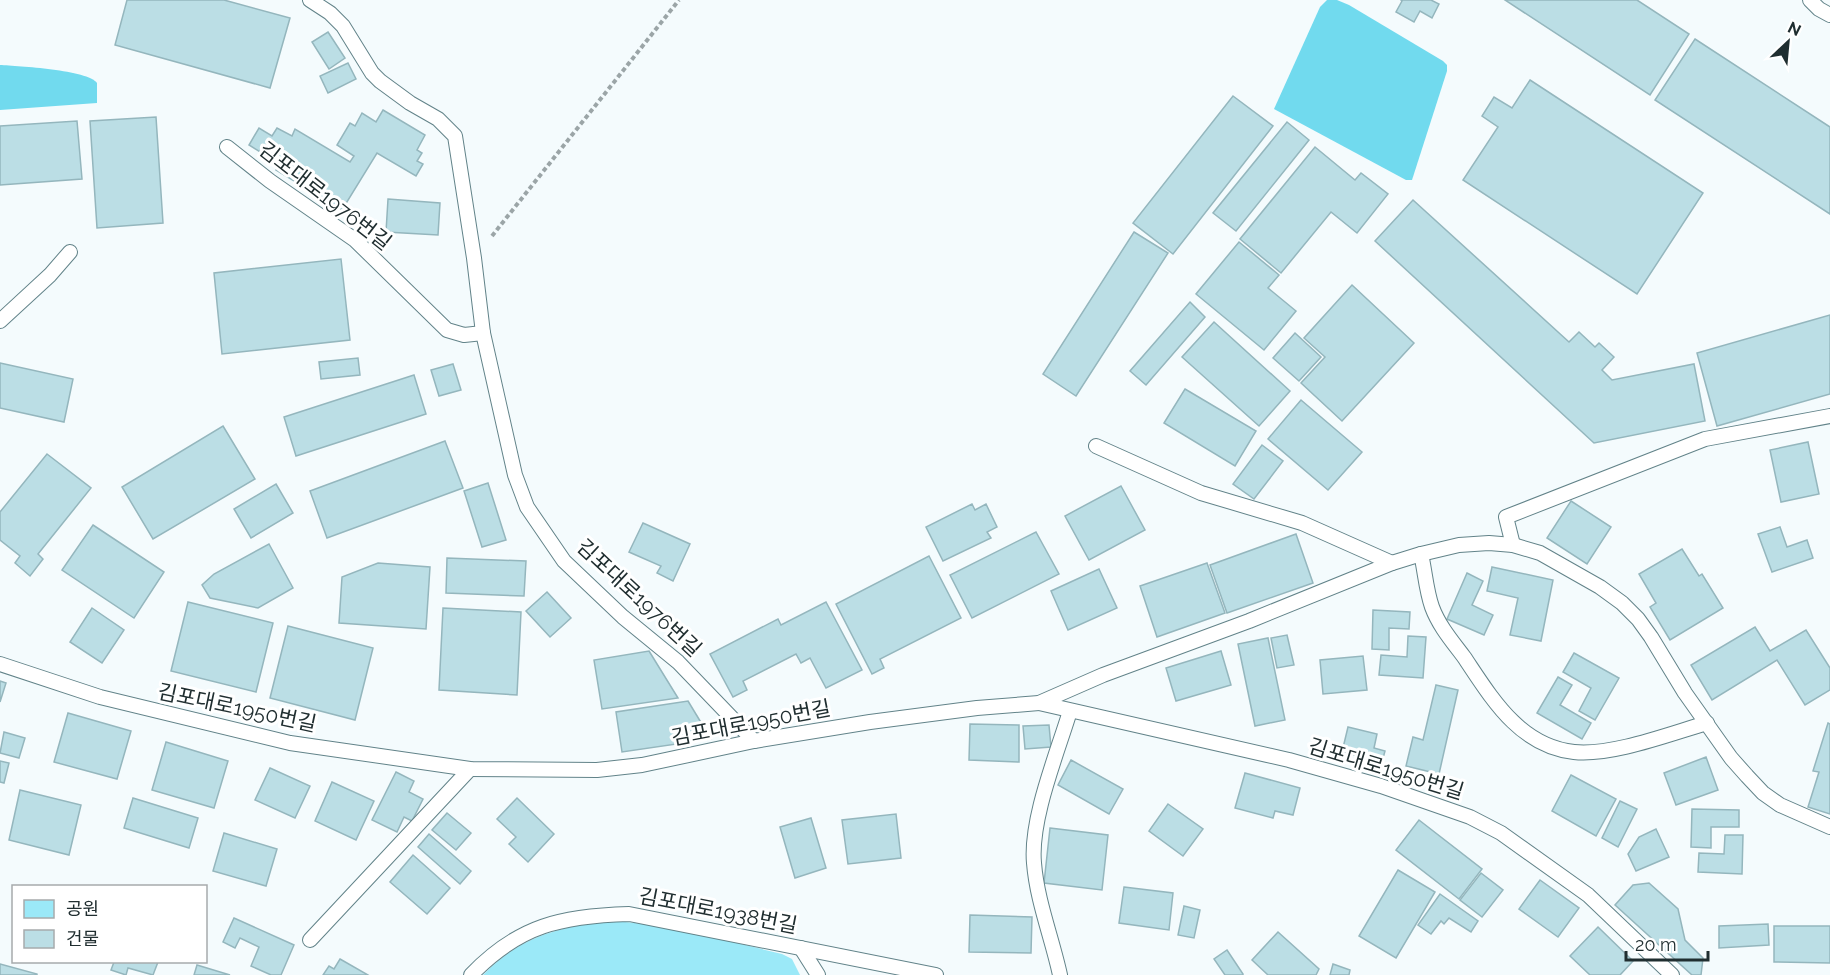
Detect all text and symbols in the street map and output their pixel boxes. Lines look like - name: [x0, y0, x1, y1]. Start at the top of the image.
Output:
- north arrow: [1758, 12, 1818, 72]
- text: N: [1785, 18, 1804, 40]
- street label: 김포대로1976번길: [254, 136, 396, 255]
- street label: 김포대로1976번길: [572, 534, 707, 662]
- street label: 김포대로1950번길: [156, 678, 319, 737]
- street label: 김포대로1950번길: [669, 695, 833, 750]
- street label: 김포대로1950번길: [1305, 733, 1467, 804]
- street label: 김포대로1938번길: [637, 883, 799, 938]
- legend: [12, 885, 207, 963]
- text: 공원: [66, 898, 99, 919]
- scale bar: [1626, 924, 1708, 962]
- text: 건물: [66, 928, 99, 949]
- text: 20 m: [1635, 934, 1677, 955]

